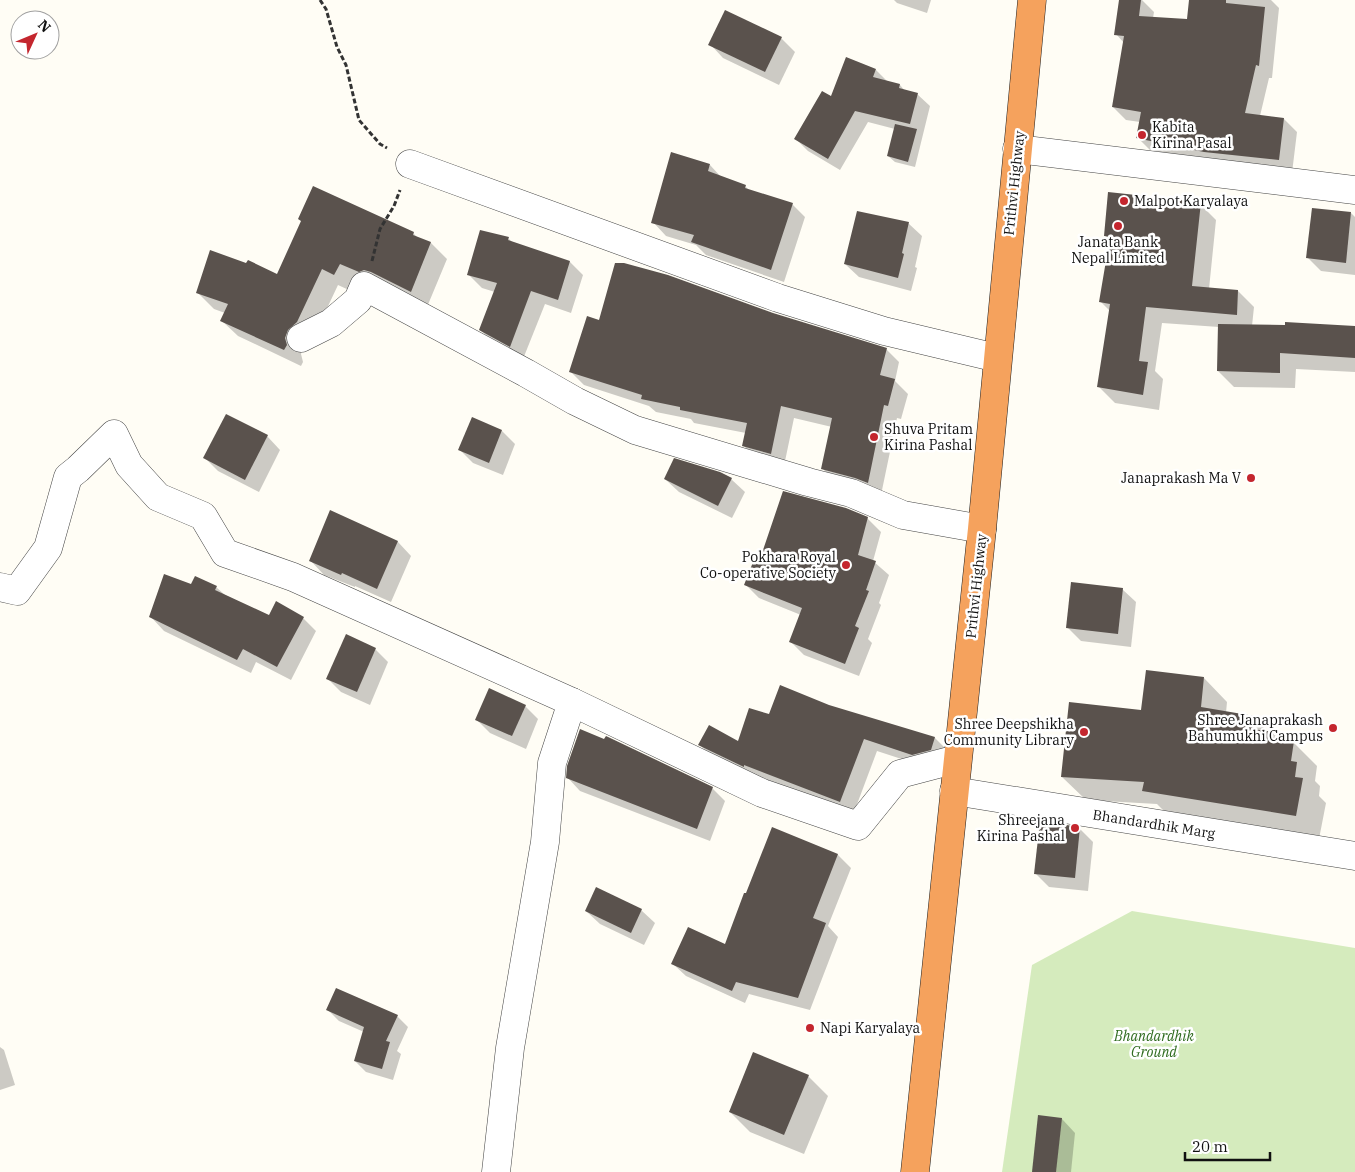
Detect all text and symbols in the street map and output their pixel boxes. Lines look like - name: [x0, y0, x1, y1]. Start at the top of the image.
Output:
- north arrow: [10, 10, 60, 60]
- text: N: [34, 16, 55, 36]
- place label: Kabita Kirina Pasal: [1152, 118, 1232, 152]
- street label: Prithvi Highway: [1000, 129, 1029, 236]
- marker: Kabita Kirina Pasal: [1136, 129, 1148, 141]
- place label: Malpot Karyalaya: [1134, 192, 1249, 210]
- marker: Malpot Karyalaya: [1118, 195, 1130, 207]
- marker: Janata Bank Nepal Limited: [1112, 220, 1124, 232]
- place label: Janata Bank Nepal Limited: [1071, 233, 1165, 267]
- place label: Shuva Pritam Kirina Pashal: [884, 420, 973, 454]
- marker: Shuva Pritam Kirina Pashal: [868, 431, 880, 443]
- place label: Janaprakash Ma V: [1121, 469, 1241, 487]
- marker: Janaprakash Ma V: [1245, 472, 1257, 484]
- street label: Prithvi Highway: [962, 532, 991, 639]
- place label: Pokhara Royal Co-operative Society: [700, 548, 837, 582]
- marker: Pokhara Royal Co-operative Society: [840, 559, 852, 571]
- place label: Shree Janaprakash Bahumukhi Campus: [1188, 711, 1323, 745]
- place label: Shree Deepshikha Community Library: [944, 715, 1075, 749]
- marker: Shree Janaprakash Bahumukhi Campus: [1327, 722, 1339, 734]
- marker: Shree Deepshikha Community Library: [1078, 726, 1090, 738]
- street label: Bhandardhik Marg: [1091, 805, 1217, 843]
- place label: Shreejana Kirina Pashal: [977, 811, 1065, 845]
- marker: Shreejana Kirina Pashal: [1069, 822, 1081, 834]
- place label: Napi Karyalaya: [820, 1019, 921, 1037]
- marker: Napi Karyalaya: [804, 1022, 816, 1034]
- park label: Bhandardhik Ground: [1113, 1027, 1195, 1061]
- scale bar: [1185, 1130, 1270, 1162]
- text: 20 m: [1192, 1137, 1228, 1156]

